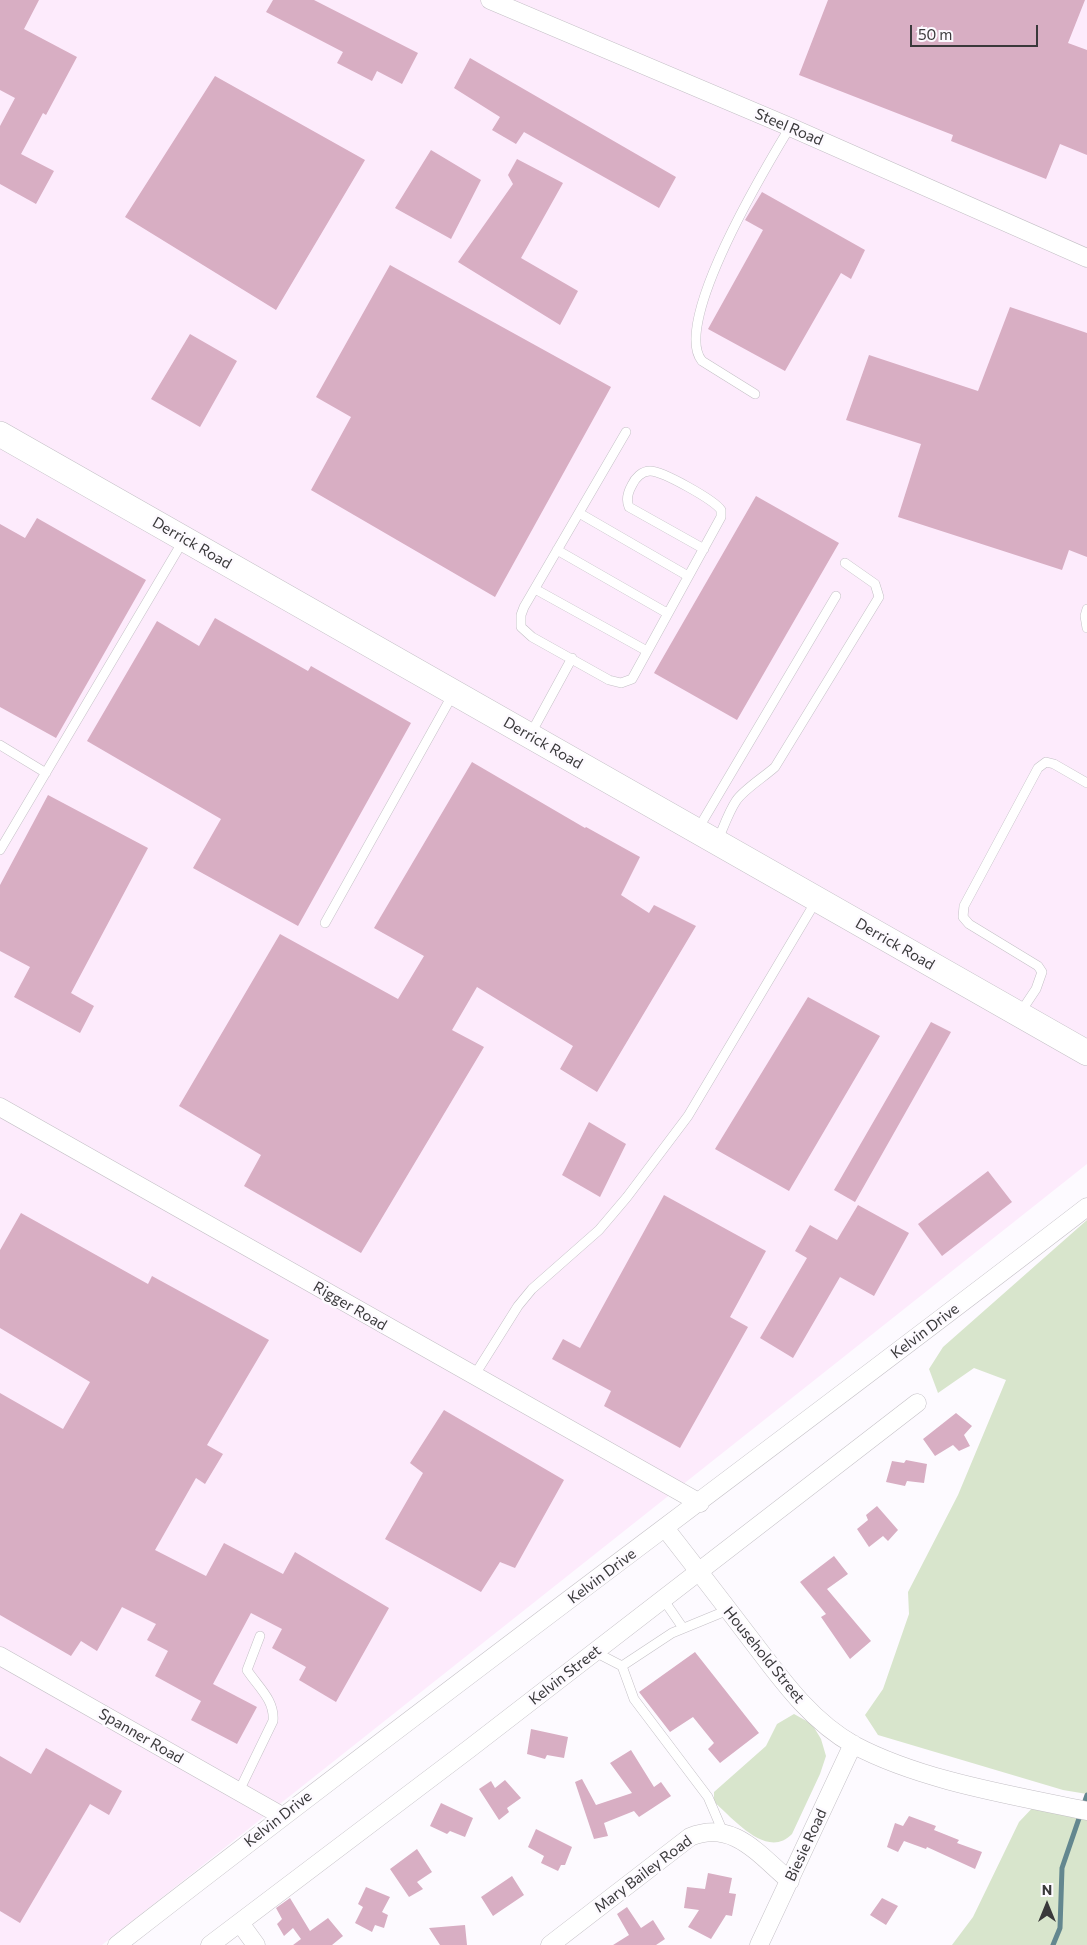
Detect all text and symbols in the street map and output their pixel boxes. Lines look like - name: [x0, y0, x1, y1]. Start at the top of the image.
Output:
- scale bar: [912, 15, 1040, 47]
- text: 50 m: [918, 25, 952, 43]
- street label: Steel Road: [752, 105, 826, 149]
- street label: Derrick Road: [149, 513, 235, 573]
- street label: Derrick Road: [500, 713, 586, 773]
- street label: Derrick Road: [852, 914, 938, 974]
- street label: Rigger Road: [310, 1278, 390, 1334]
- street label: Kelvin Drive: [887, 1300, 963, 1362]
- street label: Kelvin Drive: [564, 1545, 640, 1607]
- street label: Household Street: [720, 1603, 808, 1707]
- street label: Kelvin Street: [525, 1641, 605, 1709]
- street label: Spanner Road: [96, 1705, 186, 1767]
- street label: Kelvin Drive: [241, 1787, 315, 1851]
- street label: Biesie Road: [781, 1806, 831, 1884]
- street label: Mary Bailey Road: [591, 1832, 695, 1916]
- north arrow: [1022, 1880, 1072, 1930]
- text: N: [1042, 1881, 1052, 1898]

